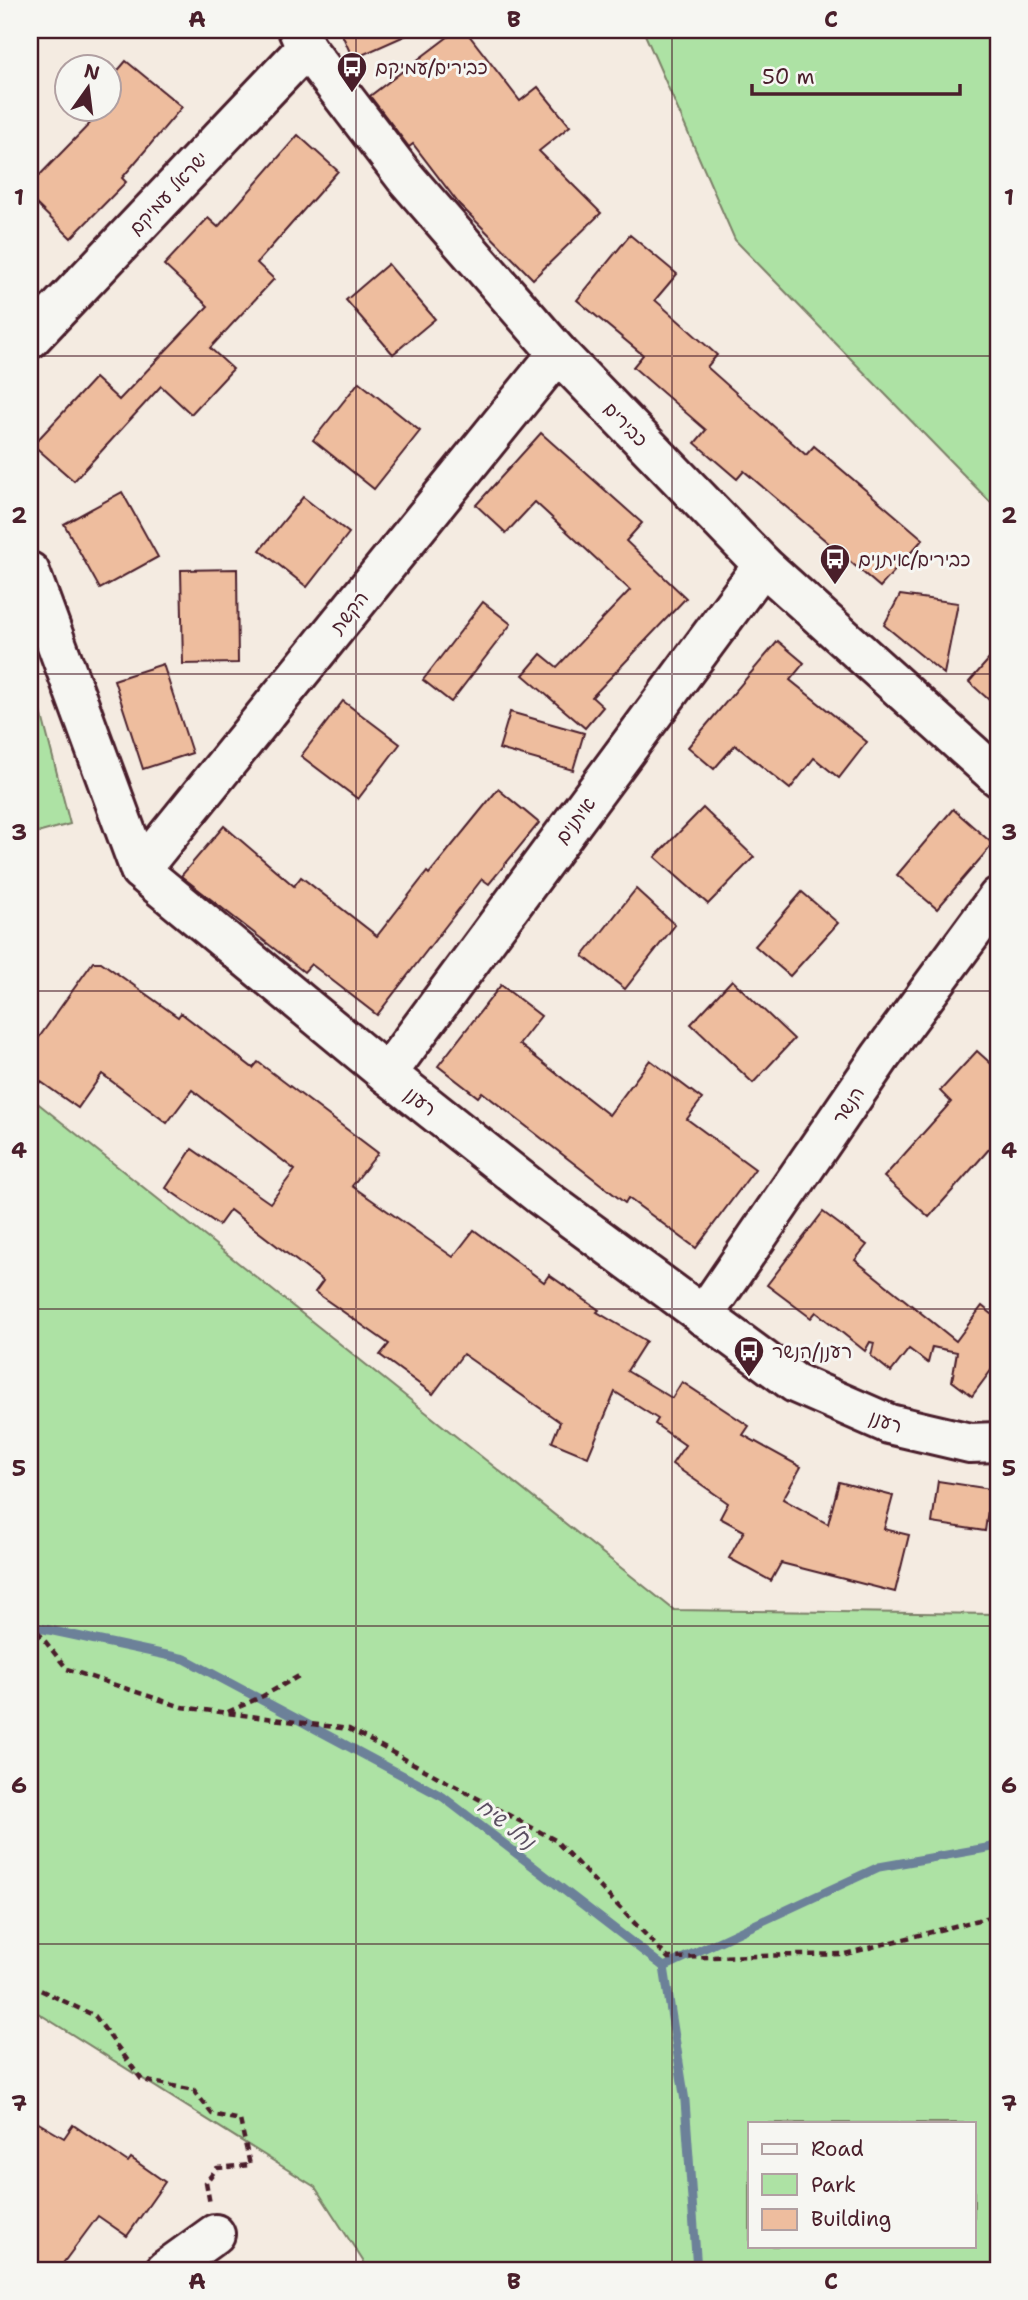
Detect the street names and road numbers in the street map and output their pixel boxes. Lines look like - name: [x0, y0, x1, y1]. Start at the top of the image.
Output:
- street label: ישראל עמיקם: [123, 146, 213, 240]
- street label: כבירים: [598, 396, 653, 452]
- street label: הקשת: [324, 586, 374, 639]
- street label: איתנים: [550, 792, 601, 849]
- street label: רענן: [400, 1081, 441, 1121]
- street label: הנשר: [827, 1082, 870, 1129]
- street label: רענן: [866, 1404, 906, 1439]

